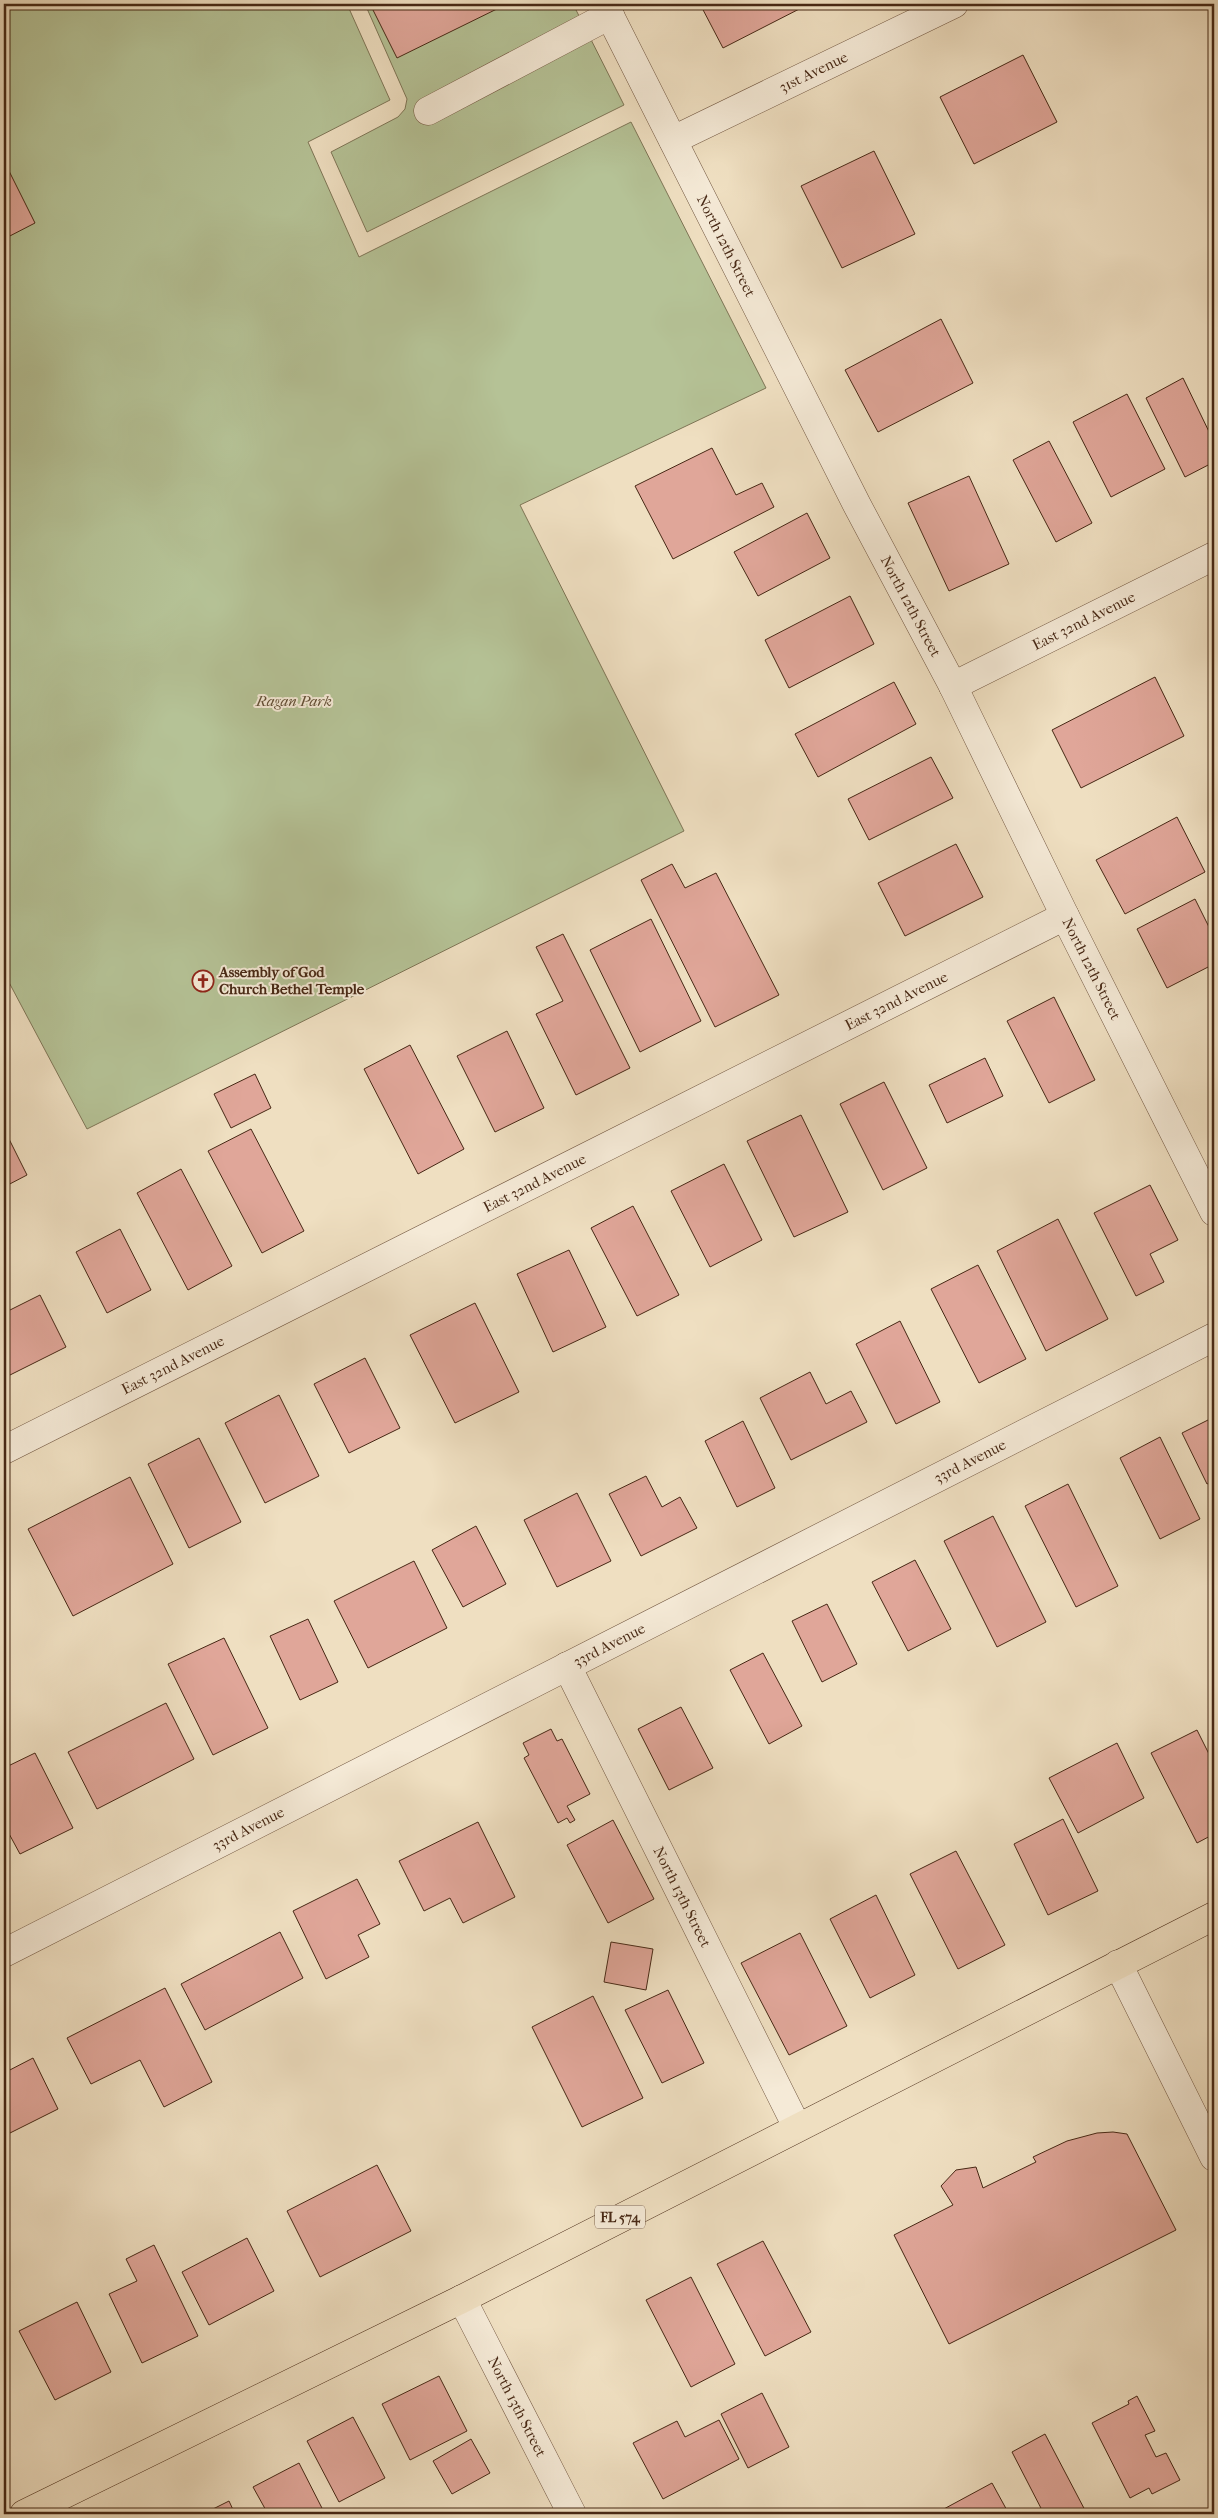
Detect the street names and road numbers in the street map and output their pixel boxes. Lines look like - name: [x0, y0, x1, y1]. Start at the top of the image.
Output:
- street label: 31st Avenue: [776, 48, 851, 96]
- street label: North 12th Street: [693, 192, 760, 300]
- street label: North 12th Street: [877, 553, 945, 661]
- street label: East 32nd Avenue: [1029, 587, 1139, 654]
- street label: North 12th Street: [1058, 915, 1125, 1023]
- street label: East 32nd Avenue: [842, 967, 951, 1034]
- street label: East 32nd Avenue: [480, 1149, 589, 1216]
- street label: East 32nd Avenue: [118, 1331, 228, 1398]
- street label: 33rd Avenue: [931, 1435, 1010, 1487]
- street label: 33rd Avenue: [570, 1619, 649, 1671]
- street label: 33rd Avenue: [209, 1803, 288, 1854]
- street label: North 13th Street: [650, 1844, 715, 1951]
- road number: FL 574: [595, 2206, 645, 2228]
- street label: North 13th Street: [484, 2354, 551, 2460]

